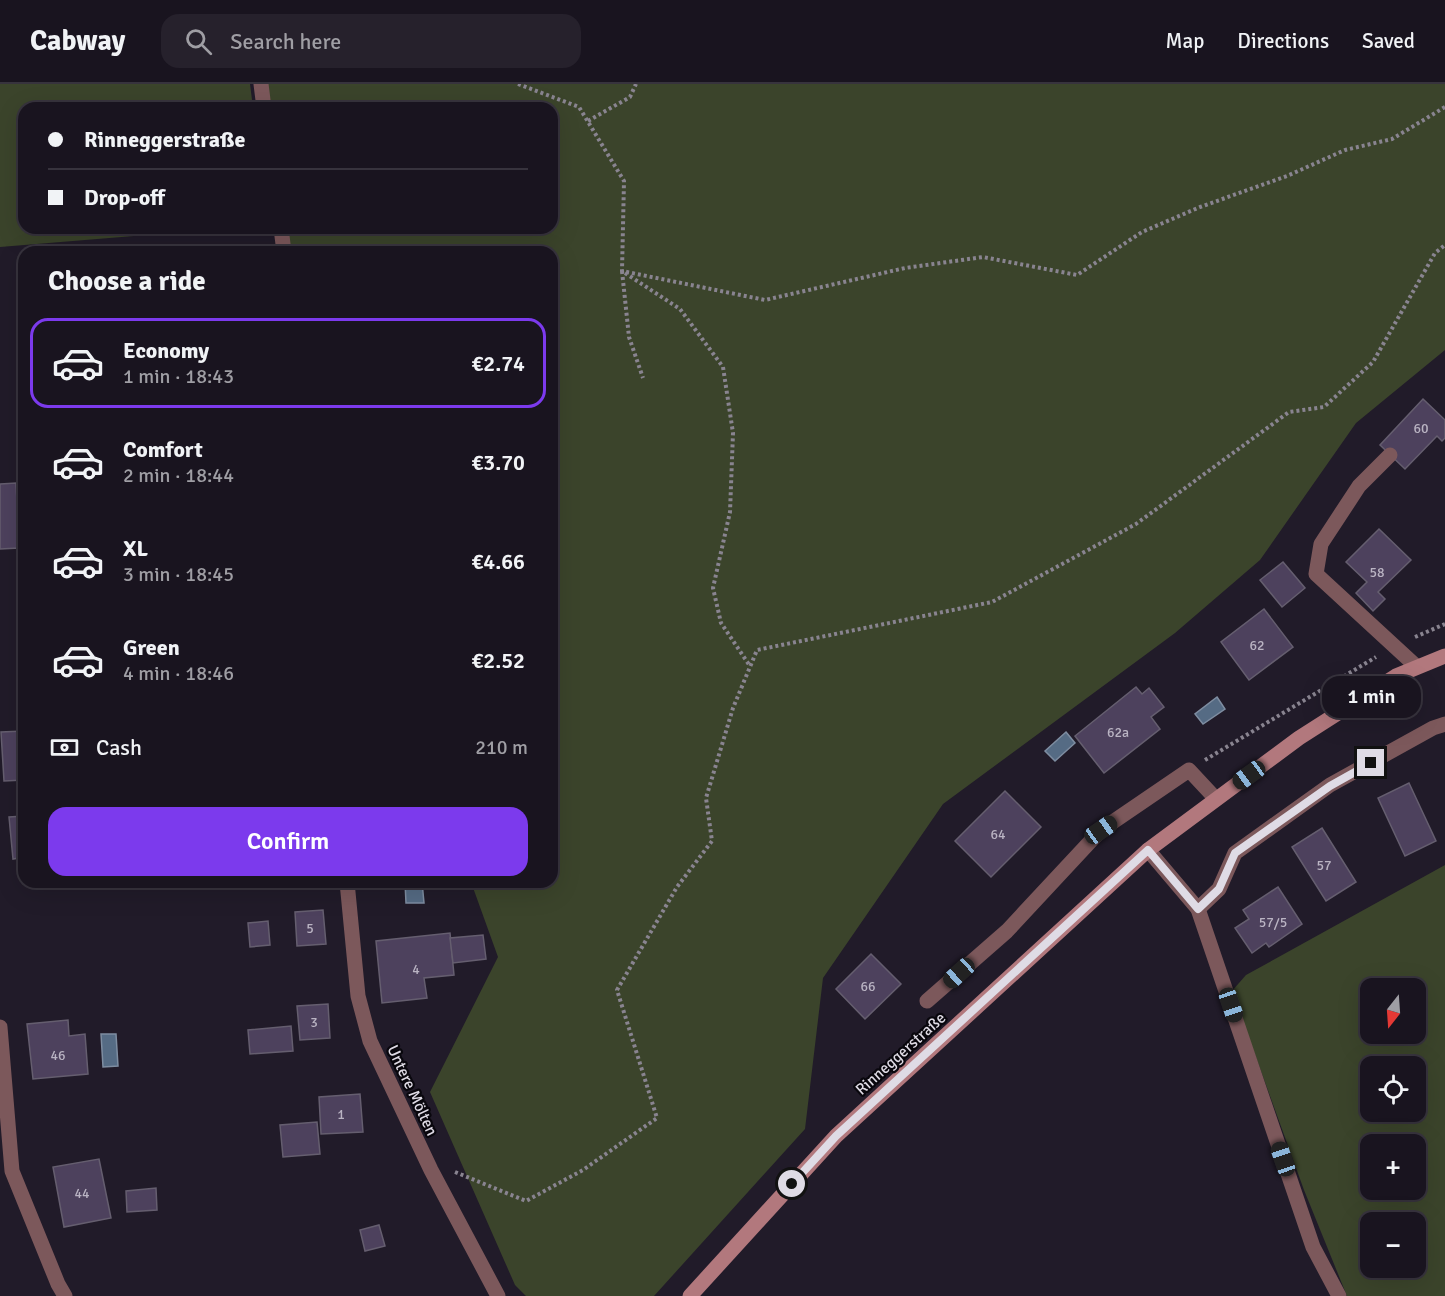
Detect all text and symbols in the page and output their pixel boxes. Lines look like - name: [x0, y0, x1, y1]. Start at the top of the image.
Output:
- search box: [161, 14, 581, 68]
- text: Cabway: [30, 24, 125, 58]
- icon: search: [182, 25, 215, 58]
- text: Search here: [230, 28, 341, 55]
- text: Map: [1166, 28, 1204, 54]
- text: Directions: [1237, 28, 1329, 54]
- text: Saved: [1362, 28, 1415, 54]
- text: Rinneggerstraße: [84, 126, 246, 153]
- text: Drop-off: [84, 184, 165, 211]
- text: Choose a ride: [48, 265, 206, 298]
- icon: car: [51, 336, 105, 390]
- text: Economy: [123, 337, 209, 364]
- text: €2.74: [471, 350, 525, 377]
- text: 1 min · 18:43: [123, 364, 234, 389]
- house number: 60: [1413, 420, 1429, 437]
- icon: car: [51, 435, 105, 489]
- text: Comfort: [123, 436, 203, 463]
- text: €3.70: [471, 449, 525, 476]
- text: 2 min · 18:44: [123, 463, 234, 488]
- icon: car: [51, 534, 105, 588]
- text: XL: [123, 535, 148, 562]
- text: €4.66: [471, 548, 525, 575]
- text: 3 min · 18:45: [123, 562, 234, 587]
- house number: 58: [1369, 564, 1385, 581]
- icon: car: [51, 633, 105, 687]
- text: Green: [123, 634, 180, 661]
- house number: 62: [1249, 637, 1265, 654]
- text: €2.52: [471, 647, 525, 674]
- text: 4 min · 18:46: [123, 661, 234, 686]
- callout: 1 min: [1322, 676, 1420, 718]
- text: 1 min: [1348, 684, 1395, 709]
- house number: 62a: [1107, 724, 1129, 741]
- icon: cash: [48, 731, 81, 764]
- text: Cash: [96, 734, 142, 761]
- text: 210 m: [475, 735, 528, 760]
- route end: [1357, 749, 1384, 776]
- car: [1229, 757, 1269, 793]
- button: Confirm: [48, 807, 528, 876]
- car: [1081, 812, 1121, 848]
- house number: 64: [990, 826, 1006, 843]
- house number: 57: [1316, 857, 1332, 874]
- house number: 57/5: [1259, 914, 1287, 931]
- house number: 5: [306, 920, 314, 937]
- car: [940, 954, 978, 992]
- house number: 4: [412, 961, 420, 978]
- house number: 66: [860, 978, 876, 995]
- north arrow: [1360, 978, 1426, 1044]
- map controls: [1360, 978, 1426, 1278]
- car: [1217, 985, 1245, 1025]
- street label: Rinneggerstraße: [851, 1008, 950, 1100]
- house number: 3: [310, 1014, 318, 1031]
- street label: Untere Mölten: [382, 1042, 442, 1139]
- house number: 46: [50, 1047, 66, 1064]
- button: locate: [1360, 1056, 1426, 1122]
- house number: 1: [337, 1106, 345, 1123]
- button: +: [1360, 1134, 1426, 1200]
- car: [1269, 1139, 1297, 1179]
- route start: [778, 1170, 805, 1197]
- house number: 44: [74, 1185, 90, 1202]
- button: −: [1360, 1212, 1426, 1278]

